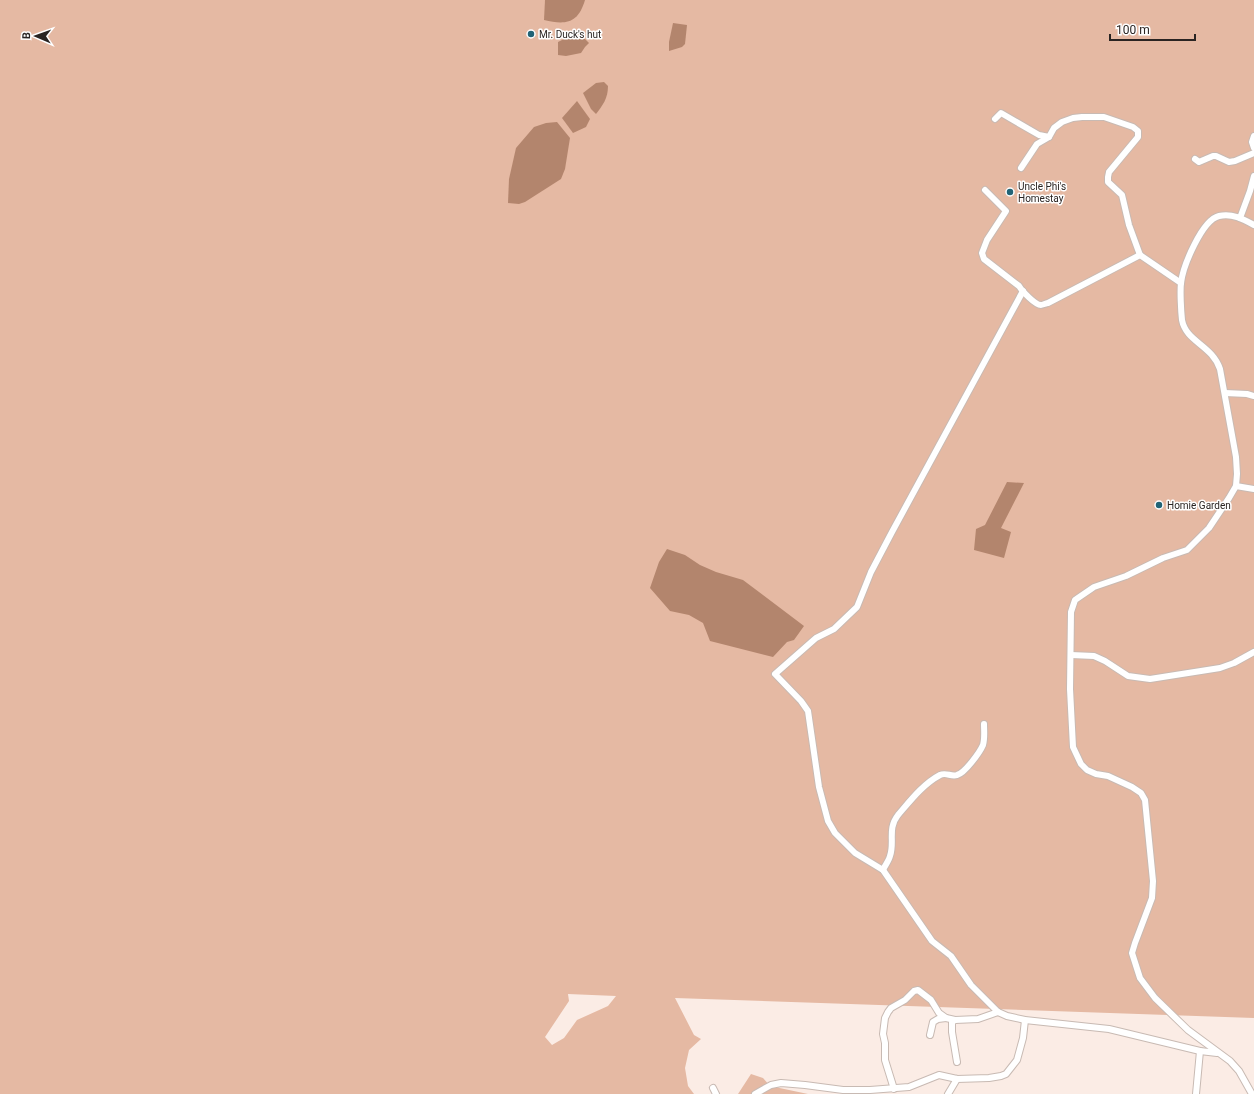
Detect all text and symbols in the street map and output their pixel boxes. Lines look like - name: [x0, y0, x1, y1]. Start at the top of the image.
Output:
- north arrow: [16, 16, 56, 56]
- scale bar: [1110, 16, 1195, 42]
- text: 100 m: [1116, 23, 1150, 37]
- marker: Mr. Duck's hut: [526, 29, 536, 39]
- place label: Mr. Duck's hut: [539, 29, 601, 40]
- text: B: [20, 32, 33, 39]
- place label: Uncle Phi's Homestay: [1018, 181, 1066, 204]
- marker: Uncle Phi's Homestay: [1005, 187, 1015, 197]
- marker: Homie Garden: [1154, 500, 1164, 510]
- place label: Homie Garden: [1167, 500, 1231, 511]

